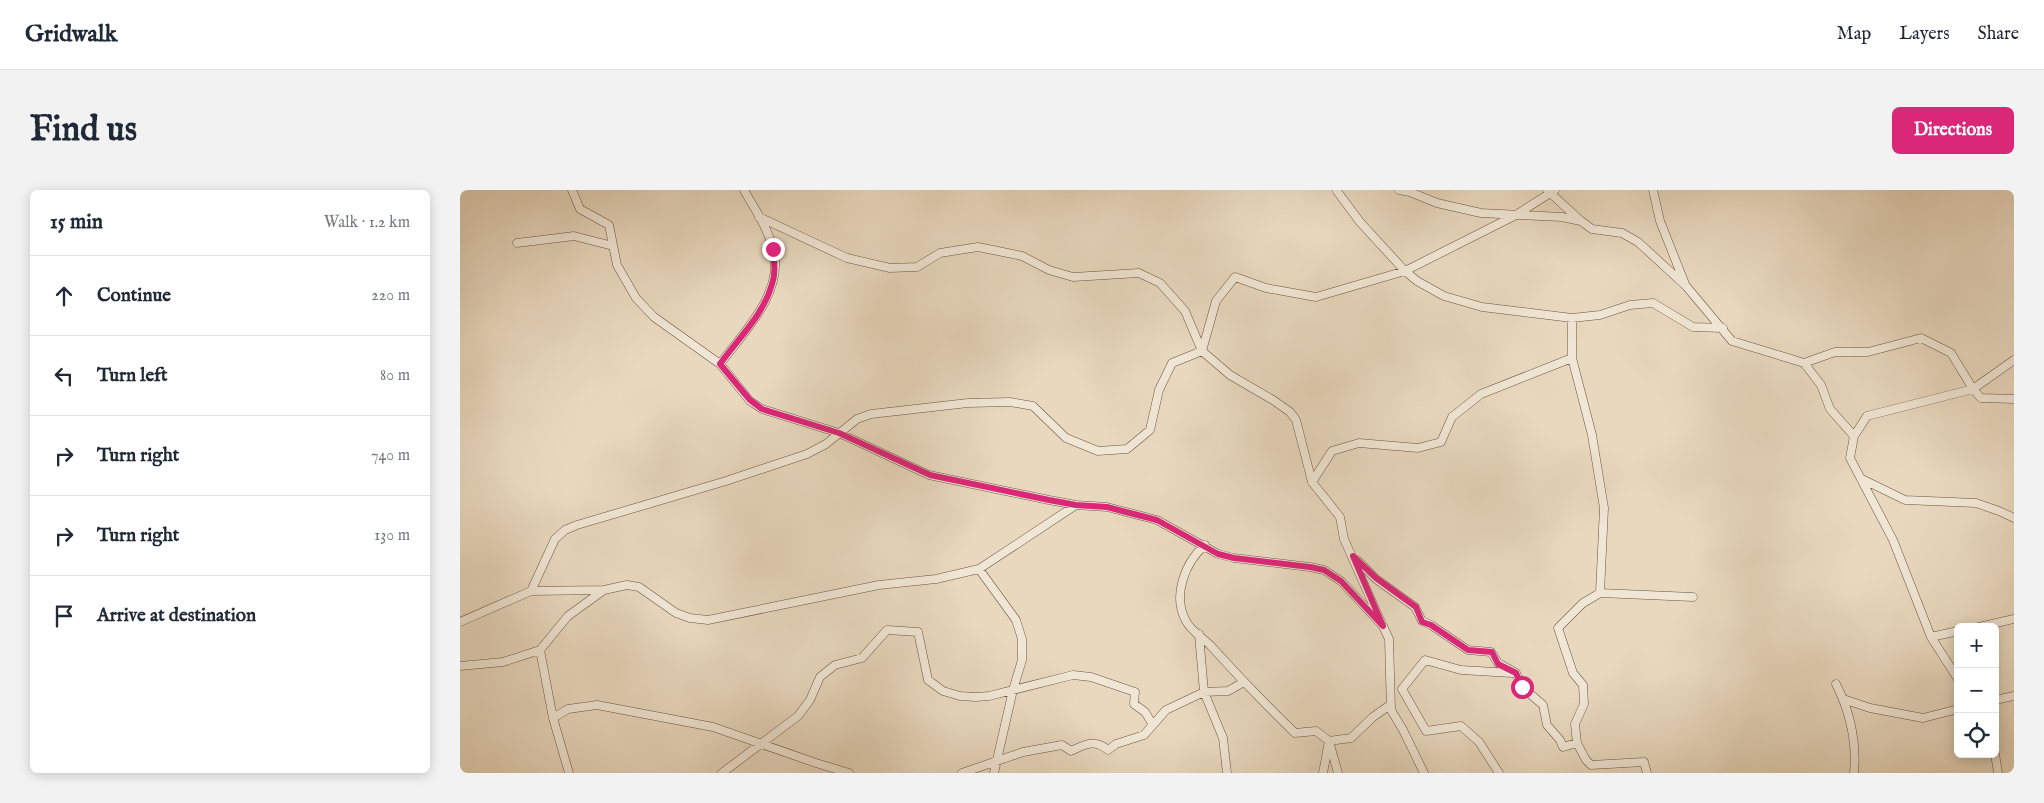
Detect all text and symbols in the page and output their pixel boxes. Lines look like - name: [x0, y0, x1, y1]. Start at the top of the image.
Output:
- text: Gridwalk: [25, 19, 117, 50]
- text: Map: [1837, 23, 1871, 46]
- text: Layers: [1899, 23, 1950, 46]
- text: Share: [1978, 23, 2019, 46]
- button: Directions: [1892, 107, 2014, 154]
- text: Find us: [30, 108, 137, 153]
- text: 15 min: [50, 209, 103, 236]
- text: Walk · 1.2 km: [324, 213, 410, 233]
- route end: [762, 238, 785, 261]
- icon: ahead: [50, 282, 78, 310]
- text: Continue: [97, 284, 171, 308]
- text: 220 m: [371, 286, 410, 306]
- icon: left: [50, 362, 78, 390]
- text: Turn left: [97, 364, 168, 388]
- text: 80 m: [380, 366, 410, 386]
- icon: right: [50, 442, 78, 470]
- text: Turn right: [97, 444, 179, 468]
- text: 740 m: [371, 446, 410, 466]
- icon: right: [50, 522, 78, 550]
- text: Turn right: [97, 524, 179, 548]
- text: 130 m: [374, 526, 410, 546]
- icon: arrive: [50, 602, 78, 630]
- text: Arrive at destination: [97, 604, 256, 628]
- map controls: [1954, 623, 1999, 758]
- button: +: [1954, 623, 1999, 668]
- button: −: [1954, 668, 1999, 713]
- route start: [1511, 676, 1534, 699]
- button: locate: [1954, 713, 1999, 758]

